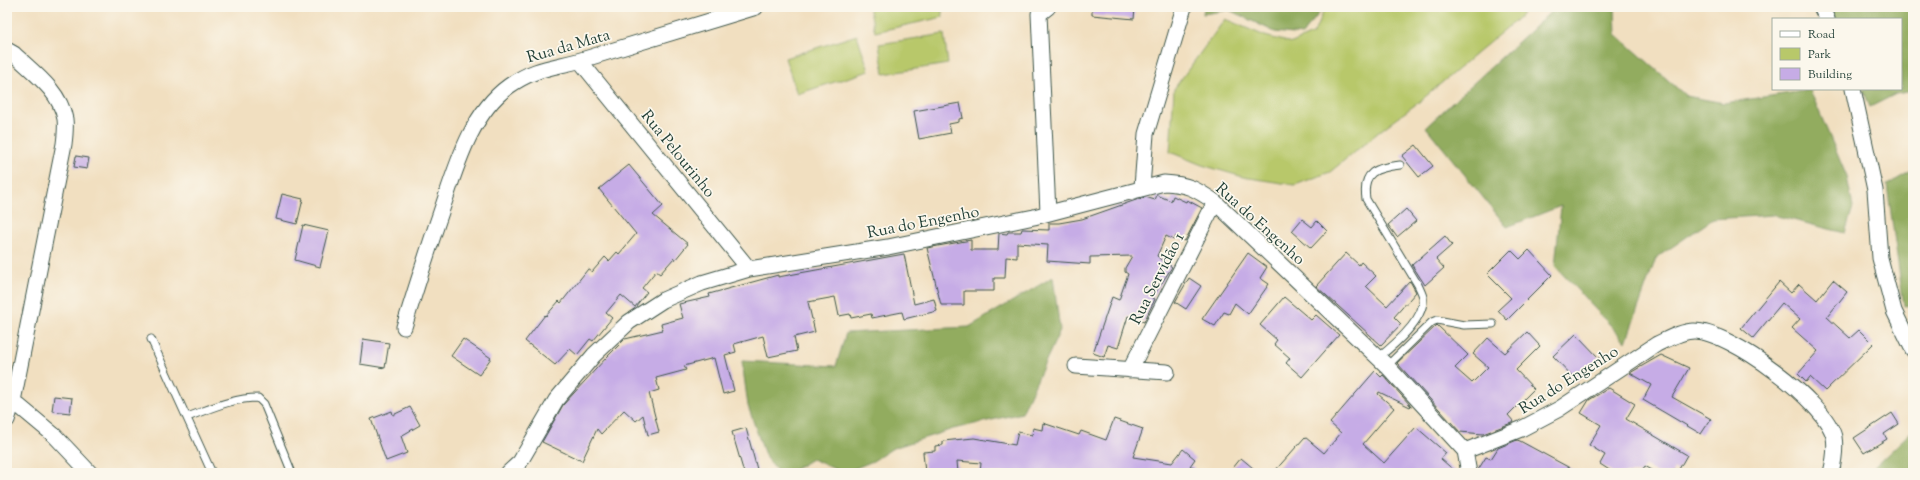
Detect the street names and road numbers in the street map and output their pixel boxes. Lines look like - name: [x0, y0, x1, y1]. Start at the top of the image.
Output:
- street label: Rua da Mata: [524, 24, 614, 70]
- street label: Rua Pelourinho: [634, 106, 720, 204]
- street label: Rua do Engenho: [1209, 178, 1309, 272]
- street label: Rua do Engenho: [865, 201, 982, 246]
- street label: Rua Servidão 1: [1125, 229, 1192, 329]
- street label: Rua do Engenho: [1515, 341, 1624, 421]

